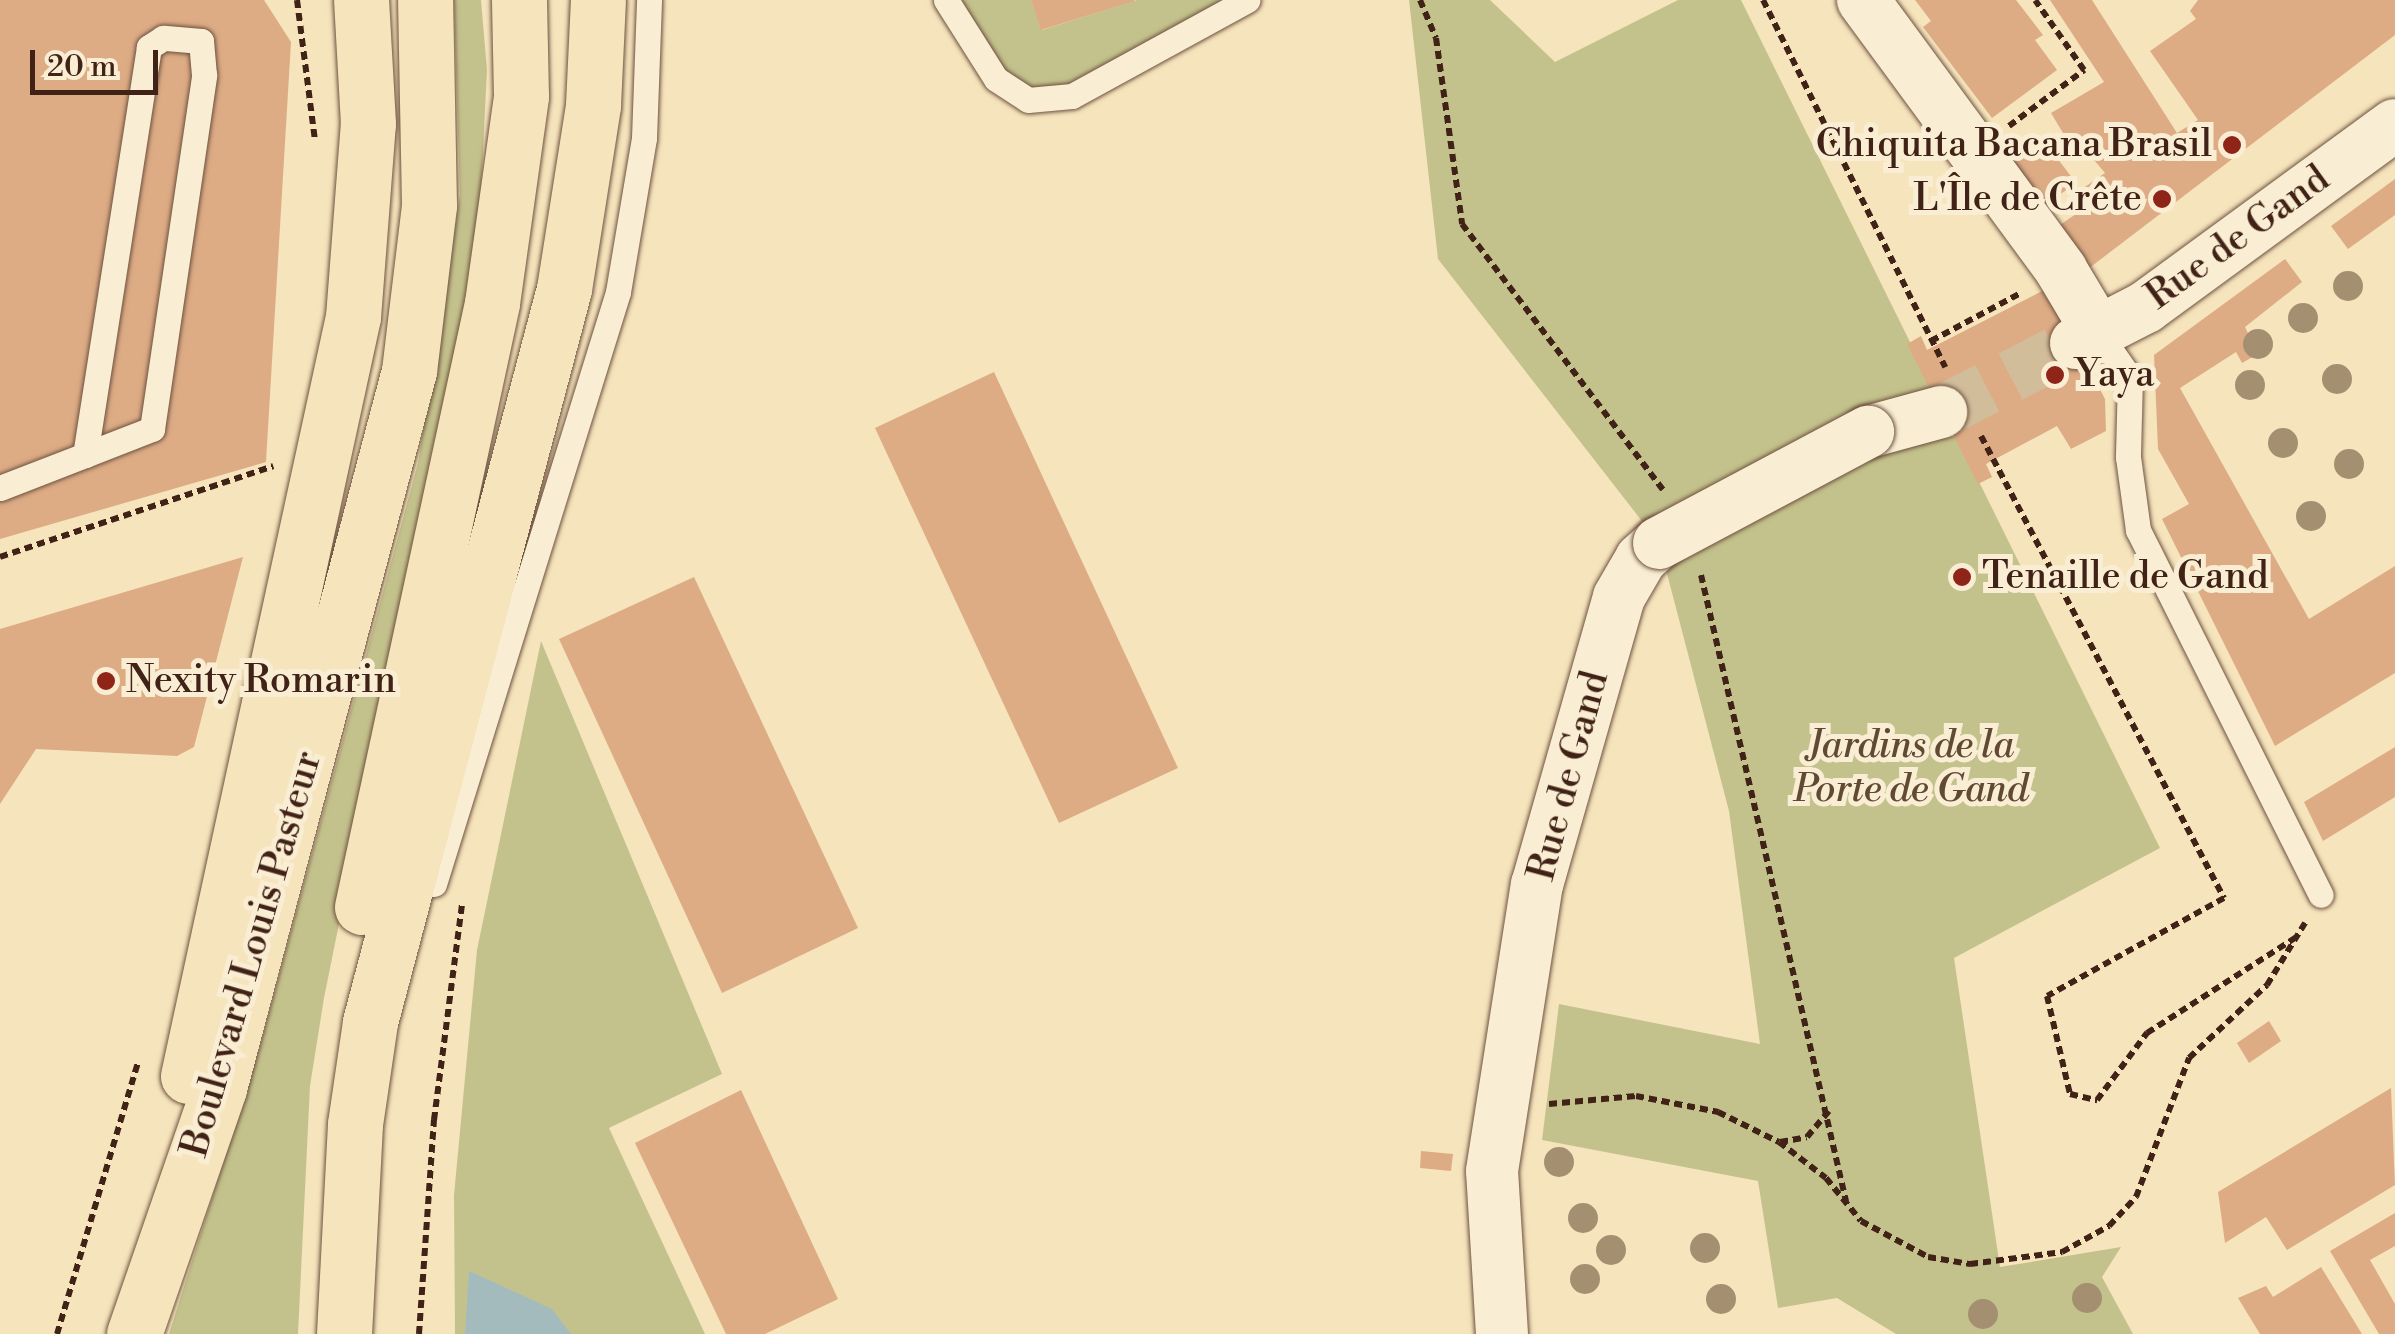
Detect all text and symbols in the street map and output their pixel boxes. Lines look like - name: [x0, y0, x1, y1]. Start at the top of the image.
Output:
- scale bar: [35, 30, 162, 92]
- text: 20 m: [47, 48, 116, 86]
- place label: Chiquita Bacana Brasil: [1816, 122, 2212, 168]
- marker: Chiquita Bacana Brasil: [2221, 134, 2243, 156]
- street label: Rue de Gand: [2138, 156, 2338, 320]
- place label: L'Île de Crête: [1913, 176, 2142, 222]
- marker: L'Île de Crête: [2151, 188, 2173, 210]
- place label: Yaya: [2075, 352, 2154, 398]
- marker: Yaya: [2044, 364, 2066, 386]
- place label: Tenaille de Gand: [1982, 554, 2268, 600]
- marker: Tenaille de Gand: [1951, 566, 1973, 588]
- place label: Nexity Romarin: [126, 658, 396, 704]
- street label: Rue de Gand: [1519, 666, 1619, 886]
- marker: Nexity Romarin: [95, 670, 117, 692]
- park label: Jardins de la Porte de Gand: [1794, 723, 2028, 812]
- street label: Boulevard Louis Pasteur: [172, 746, 332, 1162]

